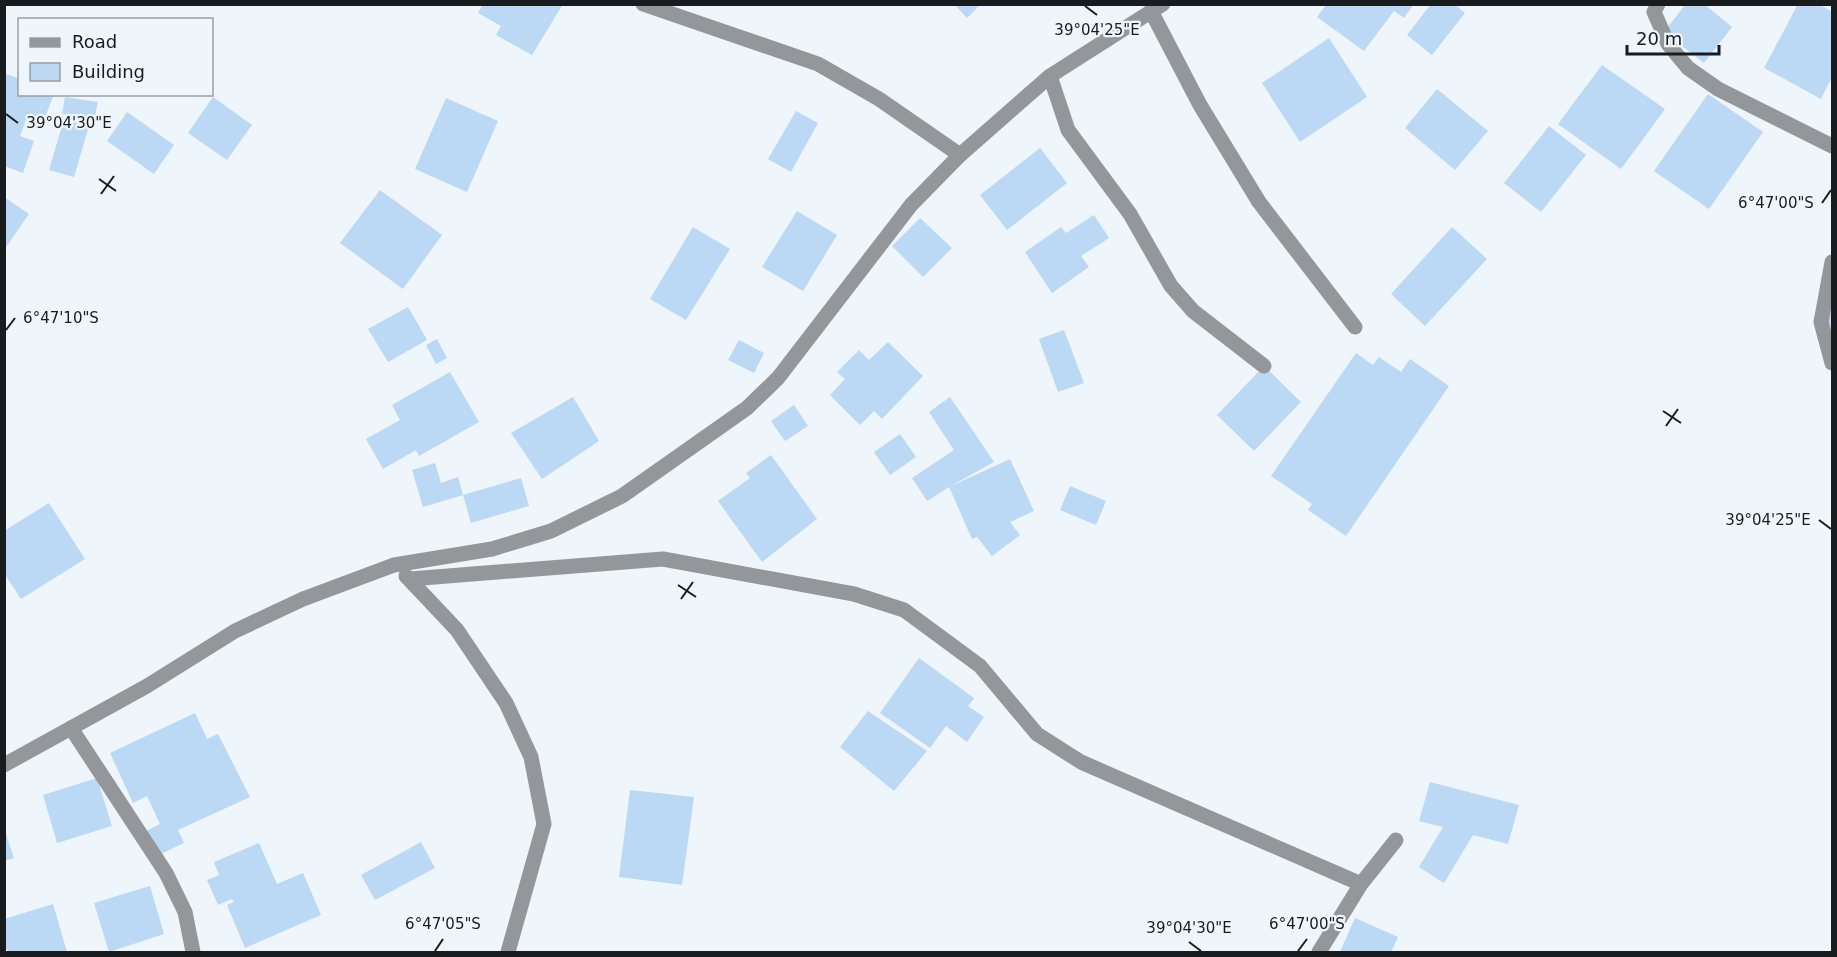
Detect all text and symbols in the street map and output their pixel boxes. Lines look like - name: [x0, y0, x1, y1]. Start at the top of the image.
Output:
- legend: [18, 18, 213, 96]
- scale bar: [1627, 18, 1718, 56]
- text: 39°04'25"E: [1054, 21, 1140, 39]
- text: 20 m: [1636, 28, 1682, 49]
- text: Road: [72, 31, 117, 52]
- text: Building: [72, 61, 145, 82]
- text: 39°04'30"E: [26, 114, 112, 132]
- text: 6°47'00"S: [1738, 194, 1814, 212]
- text: 6°47'10"S: [23, 309, 99, 327]
- text: 39°04'25"E: [1725, 511, 1811, 529]
- text: 6°47'05"S: [405, 915, 481, 933]
- text: 6°47'00"S: [1269, 915, 1345, 933]
- text: 39°04'30"E: [1146, 919, 1232, 937]

